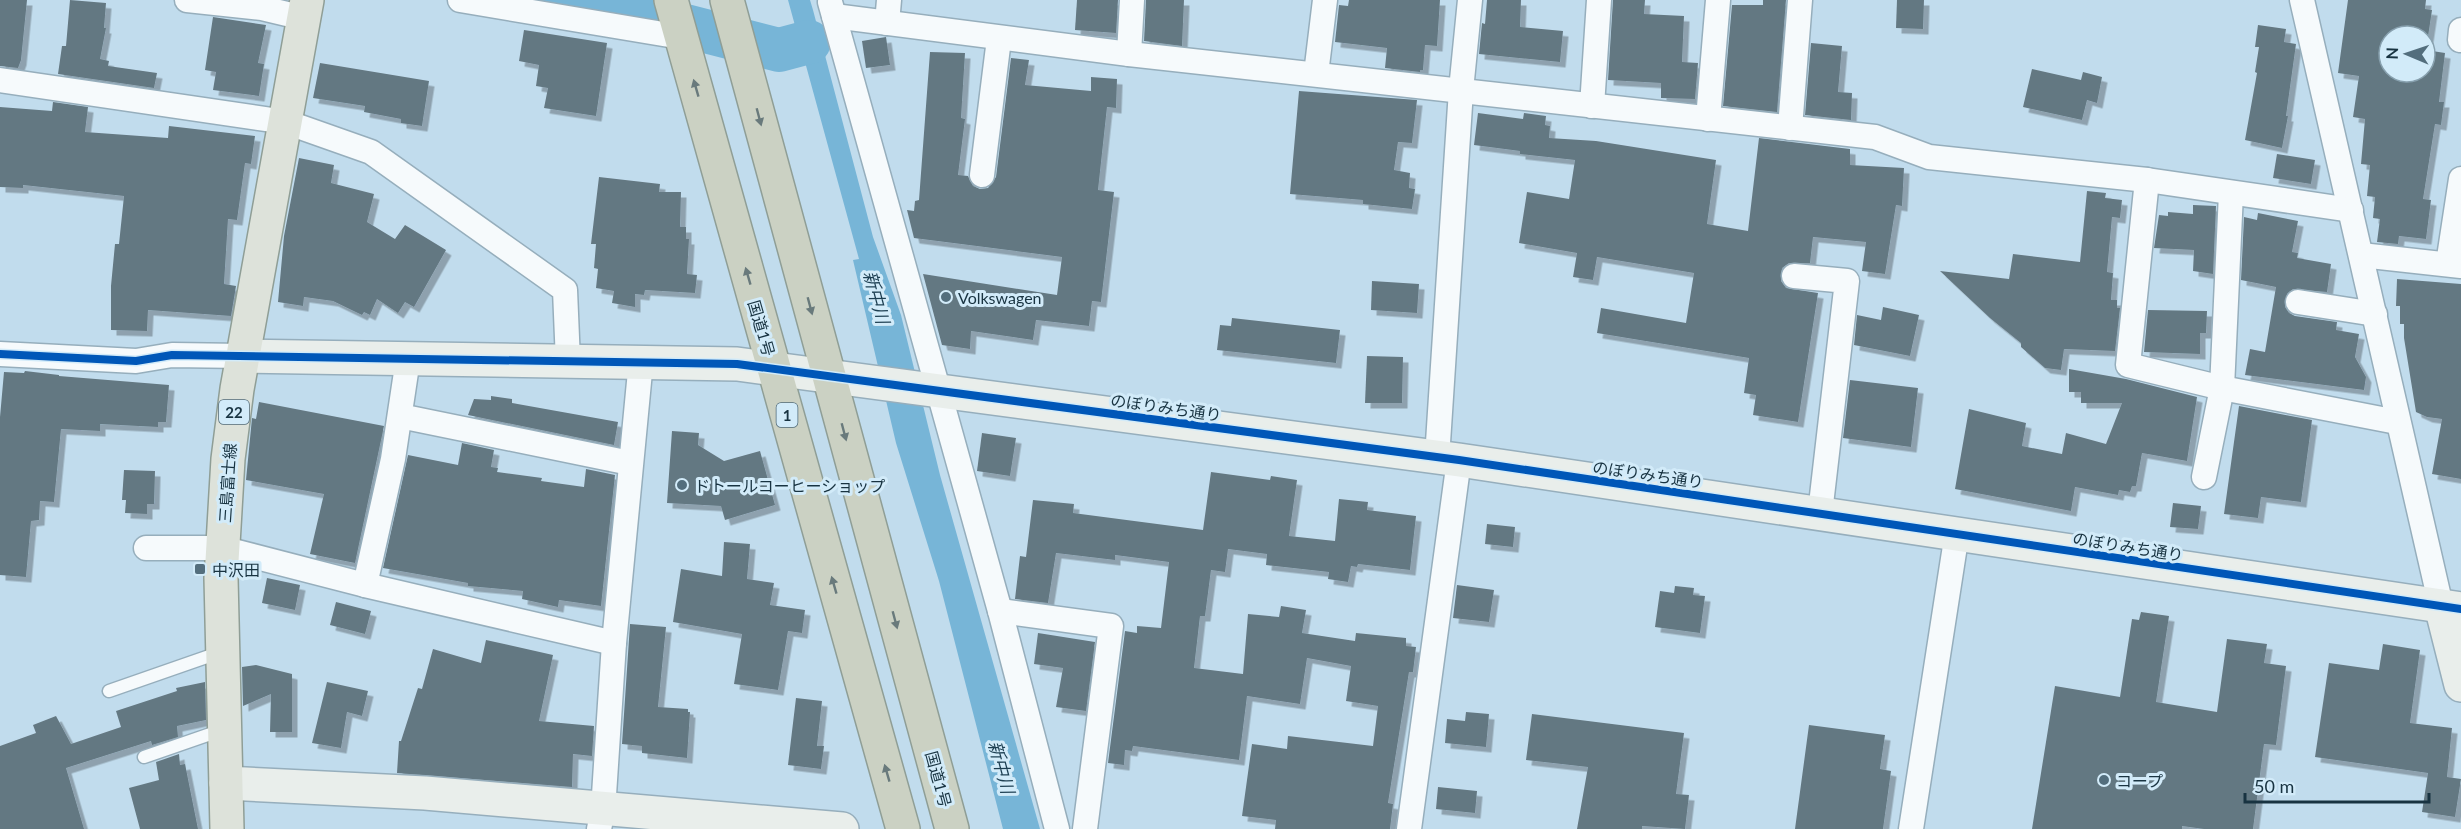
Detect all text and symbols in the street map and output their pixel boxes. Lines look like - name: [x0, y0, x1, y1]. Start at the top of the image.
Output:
- north arrow: [2377, 24, 2437, 84]
- text: N: [2382, 47, 2401, 60]
- one-way arrow: [690, 79, 700, 97]
- one-way arrow: [755, 108, 764, 126]
- one-way arrow: [743, 267, 752, 285]
- water label: 新中川: [859, 268, 895, 328]
- place label: Volkswagen: [958, 288, 1042, 307]
- marker: Volkswagen: [939, 290, 953, 304]
- one-way arrow: [806, 297, 815, 315]
- street label: 国道1号: [745, 298, 779, 358]
- street label: のぼりみち通り: [1109, 390, 1223, 424]
- road number: 22: [219, 400, 249, 424]
- road number: 1: [776, 403, 798, 427]
- one-way arrow: [840, 423, 850, 441]
- street label: 三島富士線: [215, 442, 239, 524]
- street label: のぼりみち通り: [1591, 457, 1705, 491]
- place label: ドトールコーヒーショップ: [694, 476, 885, 495]
- marker: ドトールコーヒーショップ: [675, 478, 689, 492]
- street label: のぼりみち通り: [2071, 528, 2185, 564]
- place label: 中沢田: [212, 560, 260, 579]
- marker: 中沢田: [193, 562, 207, 576]
- one-way arrow: [829, 576, 838, 594]
- one-way arrow: [891, 611, 901, 629]
- water label: 新中川: [984, 738, 1020, 798]
- street label: 国道1号: [922, 749, 956, 809]
- one-way arrow: [882, 764, 891, 782]
- scale bar: [2245, 766, 2430, 804]
- place label: コープ: [2116, 771, 2163, 790]
- marker: コープ: [2097, 773, 2111, 787]
- text: 50 m: [2254, 775, 2294, 797]

